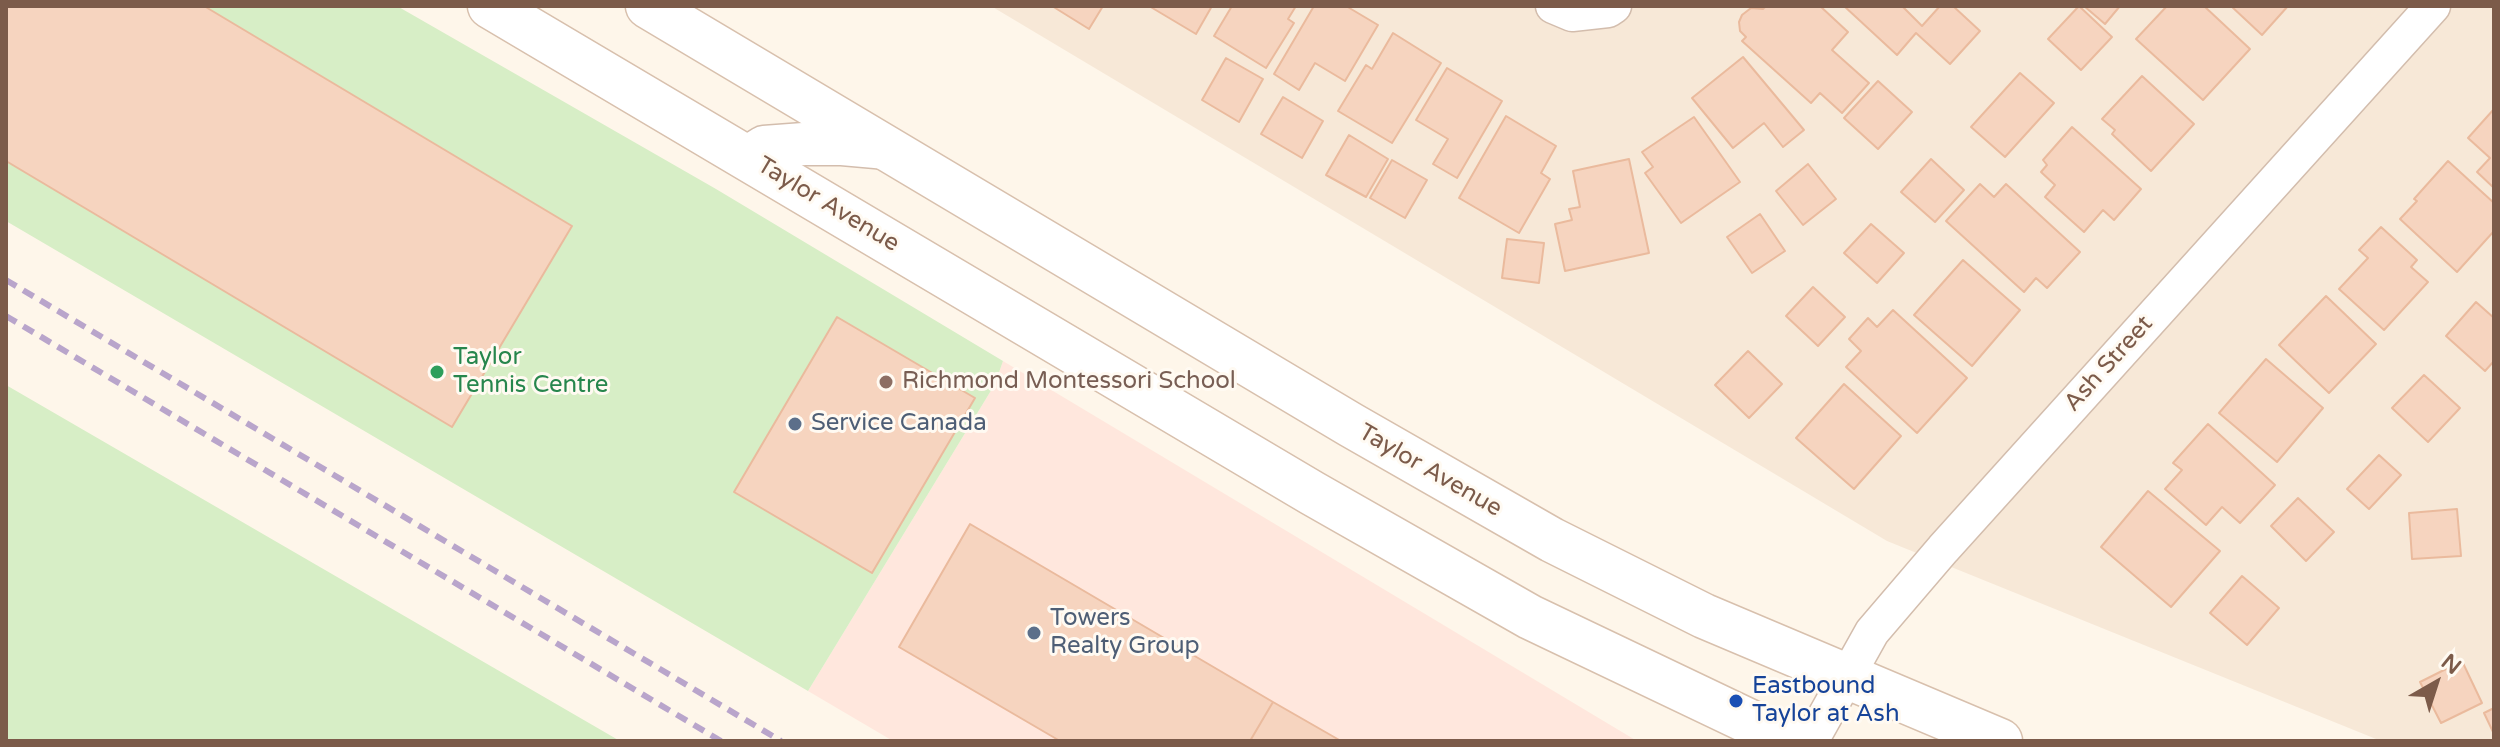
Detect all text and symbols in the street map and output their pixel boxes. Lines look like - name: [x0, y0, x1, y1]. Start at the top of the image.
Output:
- street label: Taylor Avenue: [752, 151, 904, 259]
- street label: Ash Street: [2059, 310, 2159, 418]
- place label: Taylor Tennis Centre: [453, 344, 608, 400]
- marker: Taylor Tennis Centre: [428, 363, 446, 381]
- place label: Richmond Montessori School: [902, 368, 1236, 396]
- marker: Richmond Montessori School: [877, 373, 895, 391]
- place label: Service Canada: [811, 410, 987, 438]
- marker: Service Canada: [786, 415, 804, 433]
- street label: Taylor Avenue: [1353, 418, 1507, 524]
- place label: Towers Realty Group: [1050, 605, 1200, 661]
- marker: Towers Realty Group: [1025, 624, 1043, 642]
- north arrow: [2396, 643, 2476, 723]
- text: N: [2436, 649, 2466, 680]
- place label: Eastbound Taylor at Ash: [1752, 673, 1900, 729]
- marker: Eastbound Taylor at Ash: [1727, 692, 1745, 710]

